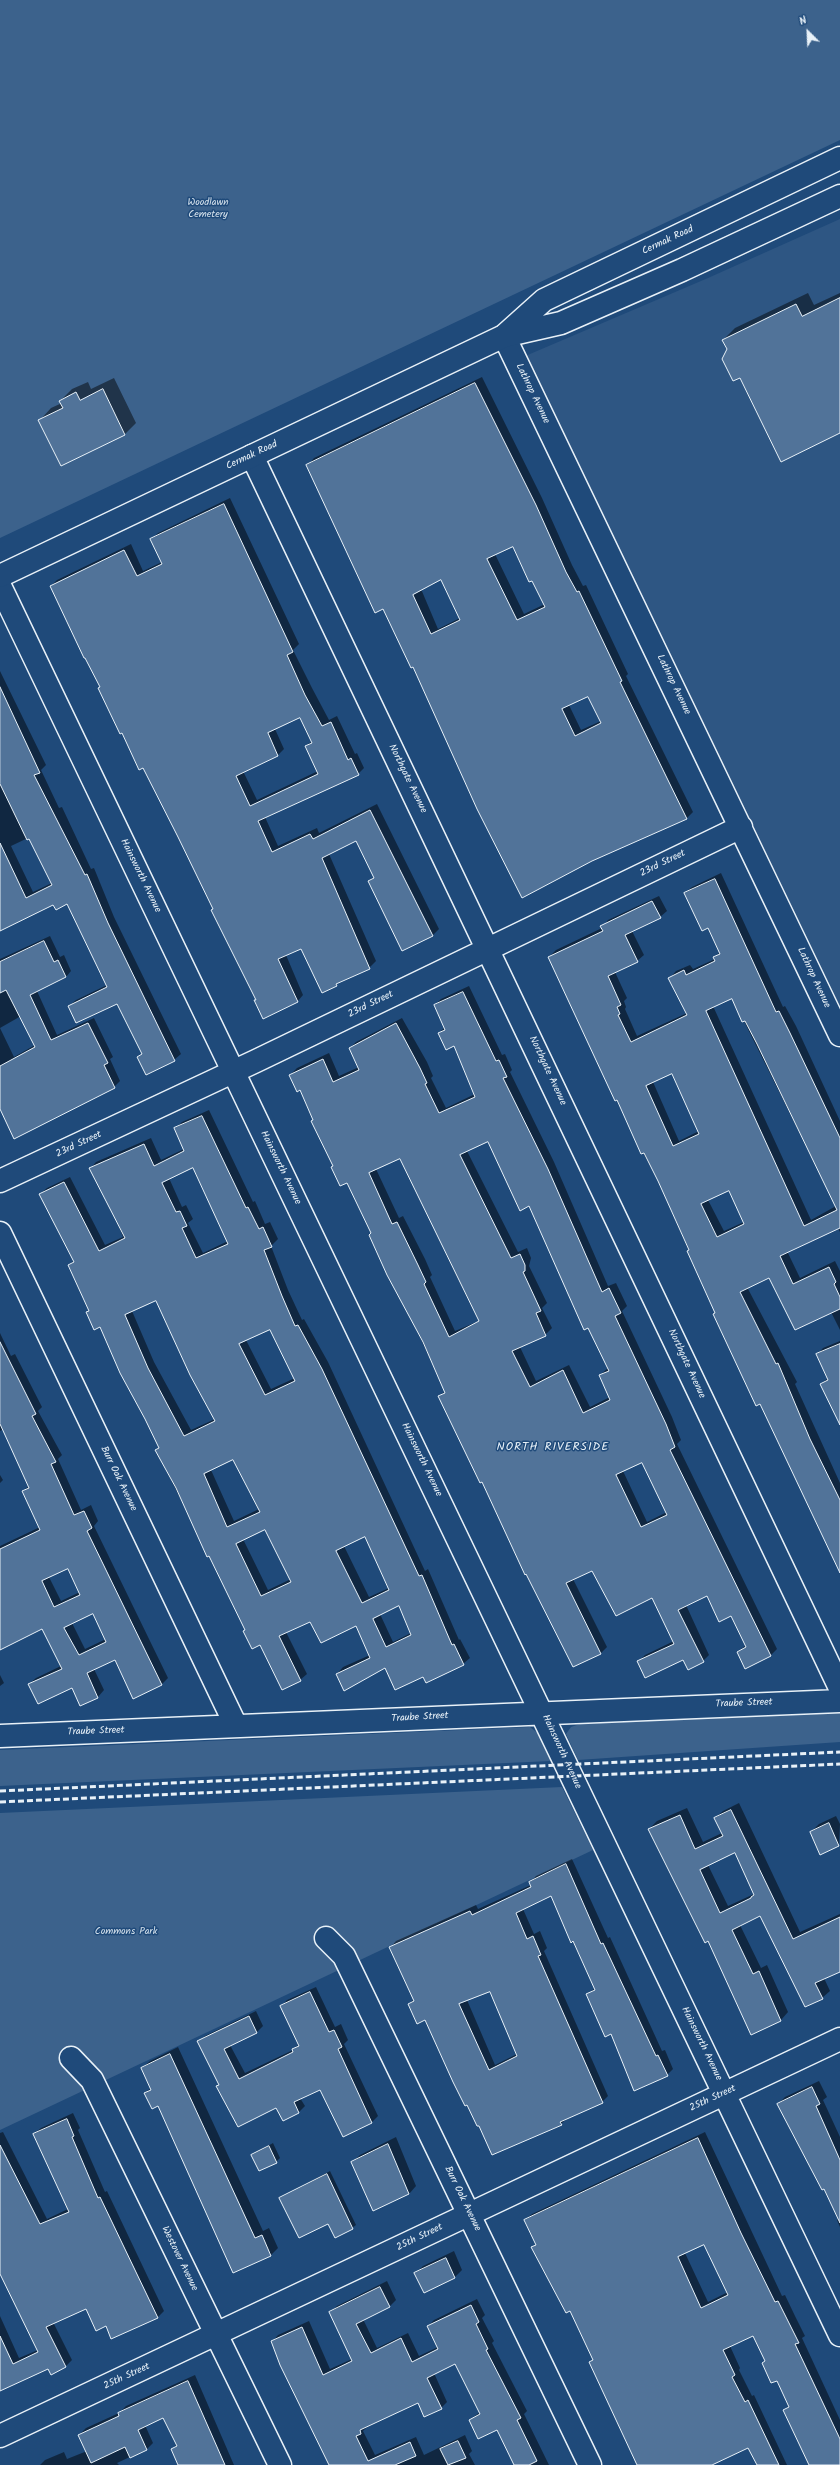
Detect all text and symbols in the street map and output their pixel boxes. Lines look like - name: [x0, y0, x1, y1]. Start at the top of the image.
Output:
- text: N: [796, 11, 810, 31]
- north arrow: [788, 12, 828, 52]
- park label: Woodlawn Cemetery: [187, 197, 229, 220]
- street label: Cermak Road: [640, 224, 696, 258]
- street label: Lathrop Avenue: [512, 362, 552, 426]
- street label: Cermak Road: [224, 439, 280, 473]
- street label: Lathrop Avenue: [653, 653, 693, 717]
- street label: Northgate Avenue: [385, 743, 429, 815]
- street label: Hainsworth Avenue: [117, 837, 163, 915]
- street label: 23rd Street: [638, 848, 688, 880]
- street label: Lathrop Avenue: [794, 946, 832, 1010]
- street label: 23rd Street: [346, 989, 396, 1021]
- street label: Northgate Avenue: [526, 1034, 568, 1108]
- street label: 23rd Street: [54, 1129, 104, 1161]
- street label: Hainsworth Avenue: [257, 1129, 303, 1207]
- street label: Northgate Avenue: [665, 1327, 707, 1401]
- street label: Hainsworth Avenue: [398, 1421, 444, 1499]
- district label: NORTH RIVERSIDE: [497, 1441, 609, 1455]
- street label: Burr Oak Avenue: [97, 1445, 139, 1513]
- street label: Traube Street: [715, 1697, 773, 1711]
- street label: Traube Street: [391, 1711, 449, 1725]
- street label: Hainsworth Avenue: [539, 1713, 583, 1791]
- street label: Traube Street: [67, 1725, 125, 1739]
- park label: Commons Park: [95, 1926, 157, 1938]
- street label: Hainsworth Avenue: [678, 2005, 724, 2083]
- street label: 25th Street: [688, 2083, 738, 2115]
- street label: Burr Oak Avenue: [441, 2165, 483, 2233]
- street label: 25th Street: [395, 2222, 445, 2254]
- street label: Westover Avenue: [158, 2225, 200, 2293]
- street label: 25th Street: [102, 2361, 152, 2393]

